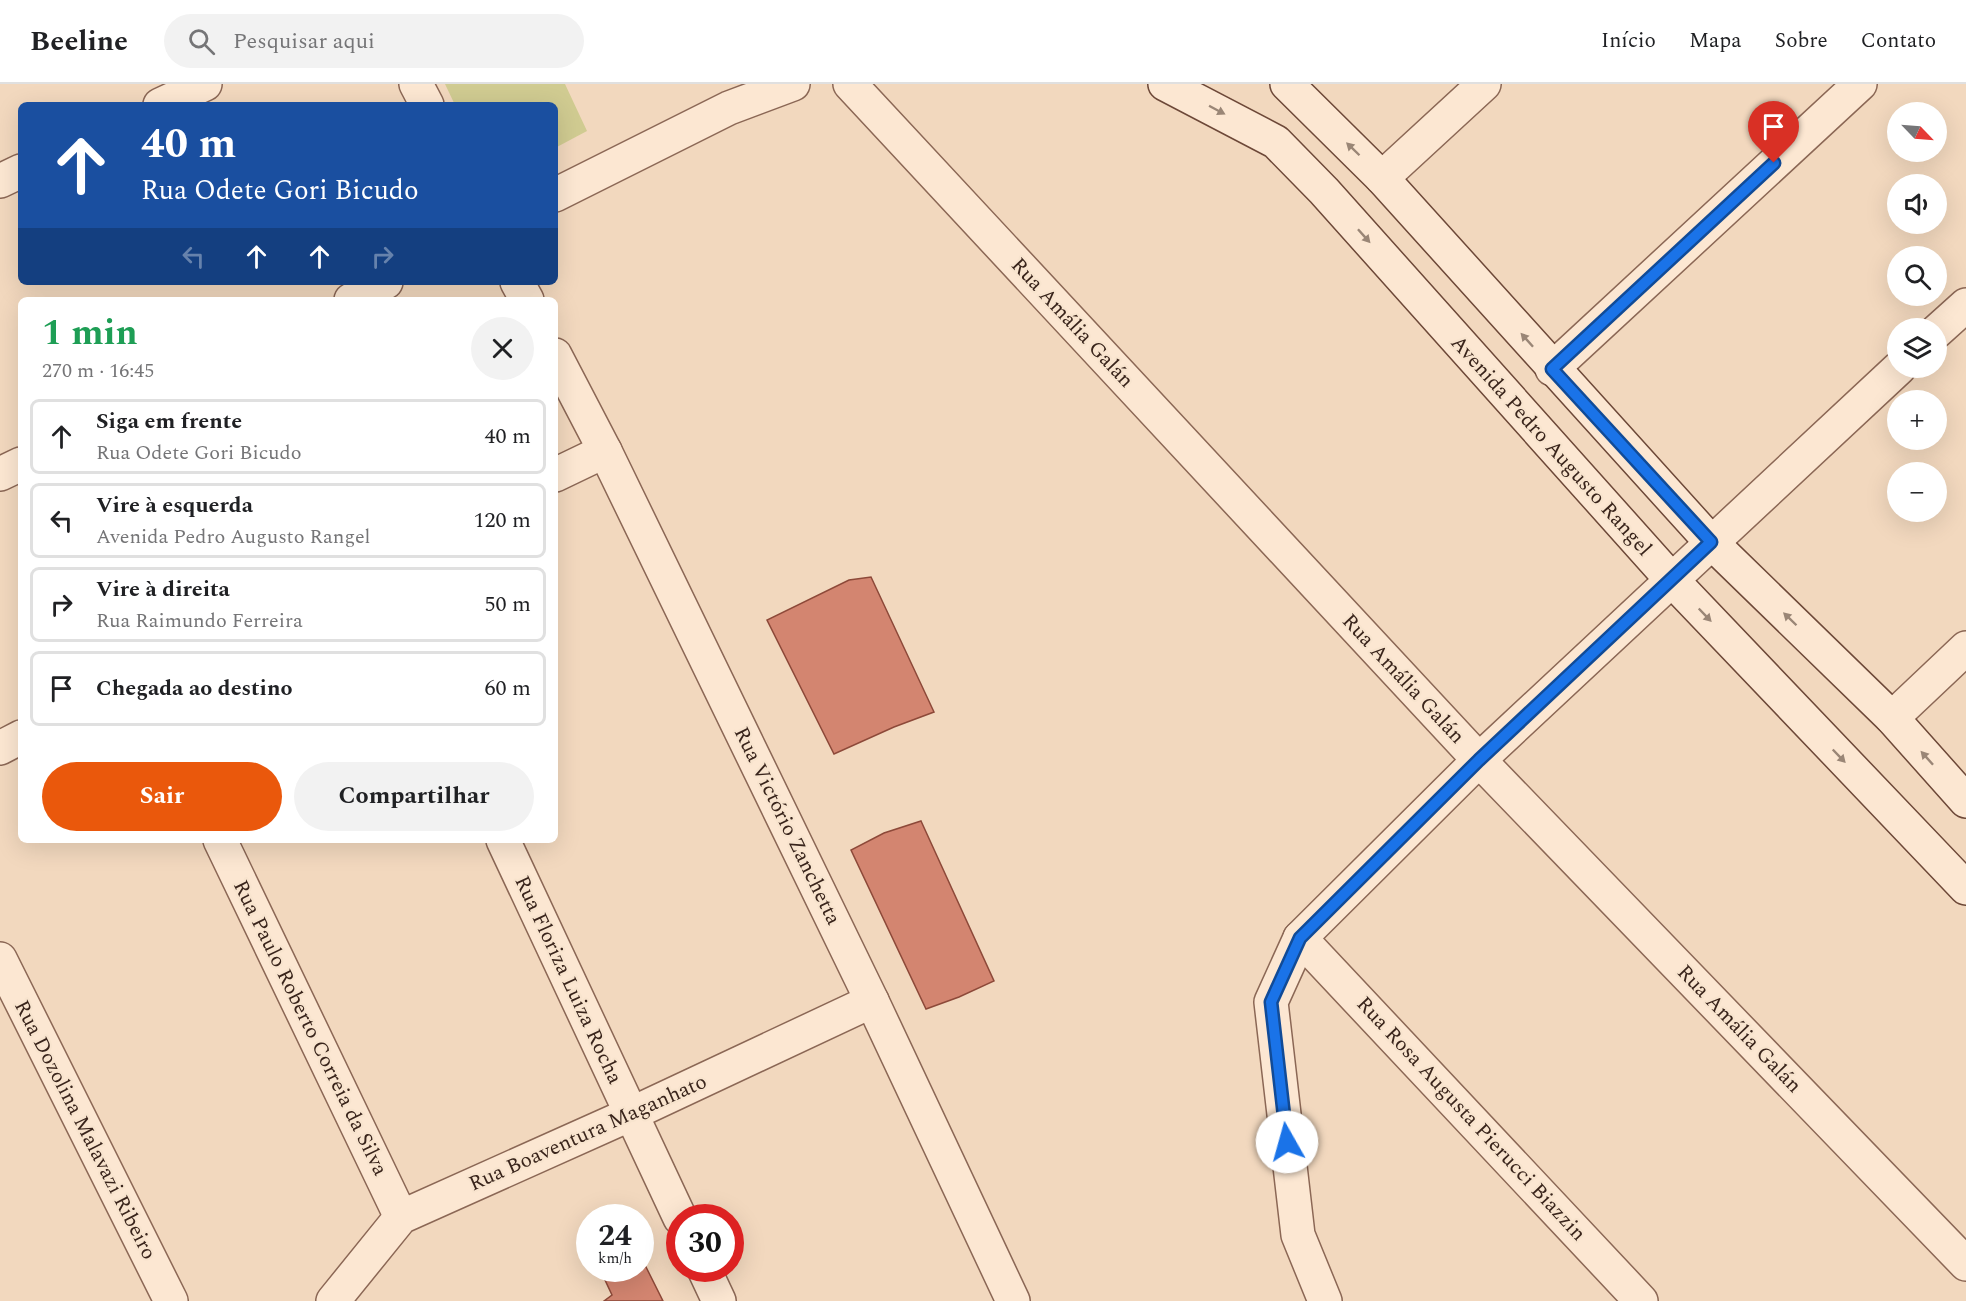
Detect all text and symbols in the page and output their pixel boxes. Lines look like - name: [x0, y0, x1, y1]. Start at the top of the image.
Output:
- search box: [164, 14, 584, 68]
- text: Beeline: [30, 20, 128, 63]
- icon: search: [185, 25, 218, 58]
- text: Pesquisar aqui: [233, 25, 375, 58]
- text: Início: [1601, 25, 1656, 57]
- text: Mapa: [1689, 25, 1742, 57]
- text: Sobre: [1775, 25, 1828, 57]
- text: Contato: [1861, 25, 1936, 57]
- pin: [1748, 101, 1799, 163]
- north arrow: [1887, 102, 1947, 162]
- map controls: [1887, 102, 1947, 522]
- one-way arrow: [1209, 105, 1226, 115]
- icon: arrive: [1757, 110, 1790, 143]
- text: 40 m: [141, 113, 236, 176]
- icon: ahead: [42, 126, 120, 204]
- one-way arrow: [1346, 143, 1360, 157]
- text: Rua Odete Gori Bicudo: [141, 170, 418, 212]
- button: sound: [1887, 174, 1947, 234]
- one-way arrow: [1357, 228, 1370, 243]
- icon: left: [177, 240, 210, 273]
- icon: ahead: [240, 240, 273, 273]
- icon: ahead: [303, 240, 336, 273]
- icon: right: [366, 240, 399, 273]
- button: search: [1887, 246, 1947, 306]
- street label: Rua Amália Galán: [1003, 251, 1141, 395]
- text: 1 min: [42, 306, 138, 361]
- button: close: [471, 317, 534, 380]
- button: layers: [1887, 318, 1947, 378]
- street label: Avenida Pedro Augusto Rangel: [1443, 328, 1659, 564]
- one-way arrow: [1521, 333, 1534, 348]
- text: 270 m · 16:45: [42, 356, 154, 386]
- button: +: [1887, 390, 1947, 450]
- text: Siga em frente: [96, 405, 242, 438]
- icon: ahead: [45, 420, 78, 453]
- text: 40 m: [485, 420, 531, 453]
- text: Rua Odete Gori Bicudo: [96, 438, 302, 468]
- button: −: [1887, 462, 1947, 522]
- text: Vire à esquerda: [96, 489, 253, 522]
- icon: left: [45, 504, 78, 537]
- text: 120 m: [474, 504, 531, 537]
- text: Avenida Pedro Augusto Rangel: [96, 522, 371, 552]
- text: Vire à direita: [96, 573, 230, 606]
- icon: right: [45, 588, 78, 621]
- text: 50 m: [485, 588, 531, 621]
- text: Rua Raimundo Ferreira: [96, 606, 303, 636]
- street label: Rua Amália Galán: [1334, 607, 1472, 751]
- one-way arrow: [1698, 607, 1712, 622]
- one-way arrow: [1783, 612, 1798, 626]
- icon: arrive: [45, 672, 78, 705]
- text: Chegada ao destino: [96, 672, 293, 705]
- text: 60 m: [485, 672, 531, 705]
- street label: Rua Victório Zanchetta: [725, 721, 849, 931]
- one-way arrow: [1832, 748, 1846, 762]
- one-way arrow: [1921, 751, 1934, 766]
- button: Sair: [42, 762, 282, 831]
- button: Compartilhar: [294, 762, 534, 831]
- street label: Rua Floriza Luiza Rocha: [506, 870, 631, 1090]
- street label: Rua Paulo Roberto Correia da Silva: [224, 875, 396, 1182]
- street label: Rua Amália Galán: [1669, 957, 1809, 1101]
- street label: Rua Rosa Augusta Pierucci Biazzin: [1349, 989, 1593, 1249]
- street label: Rua Dozolina Malavazi Ribeiro: [5, 995, 165, 1265]
- street label: Rua Boaventura Maganhato: [464, 1066, 712, 1200]
- position arrow: [1255, 1110, 1319, 1174]
- speed limit sign: 30: [666, 1204, 744, 1282]
- text: 24: [598, 1213, 632, 1259]
- text: km/h: [598, 1247, 632, 1270]

